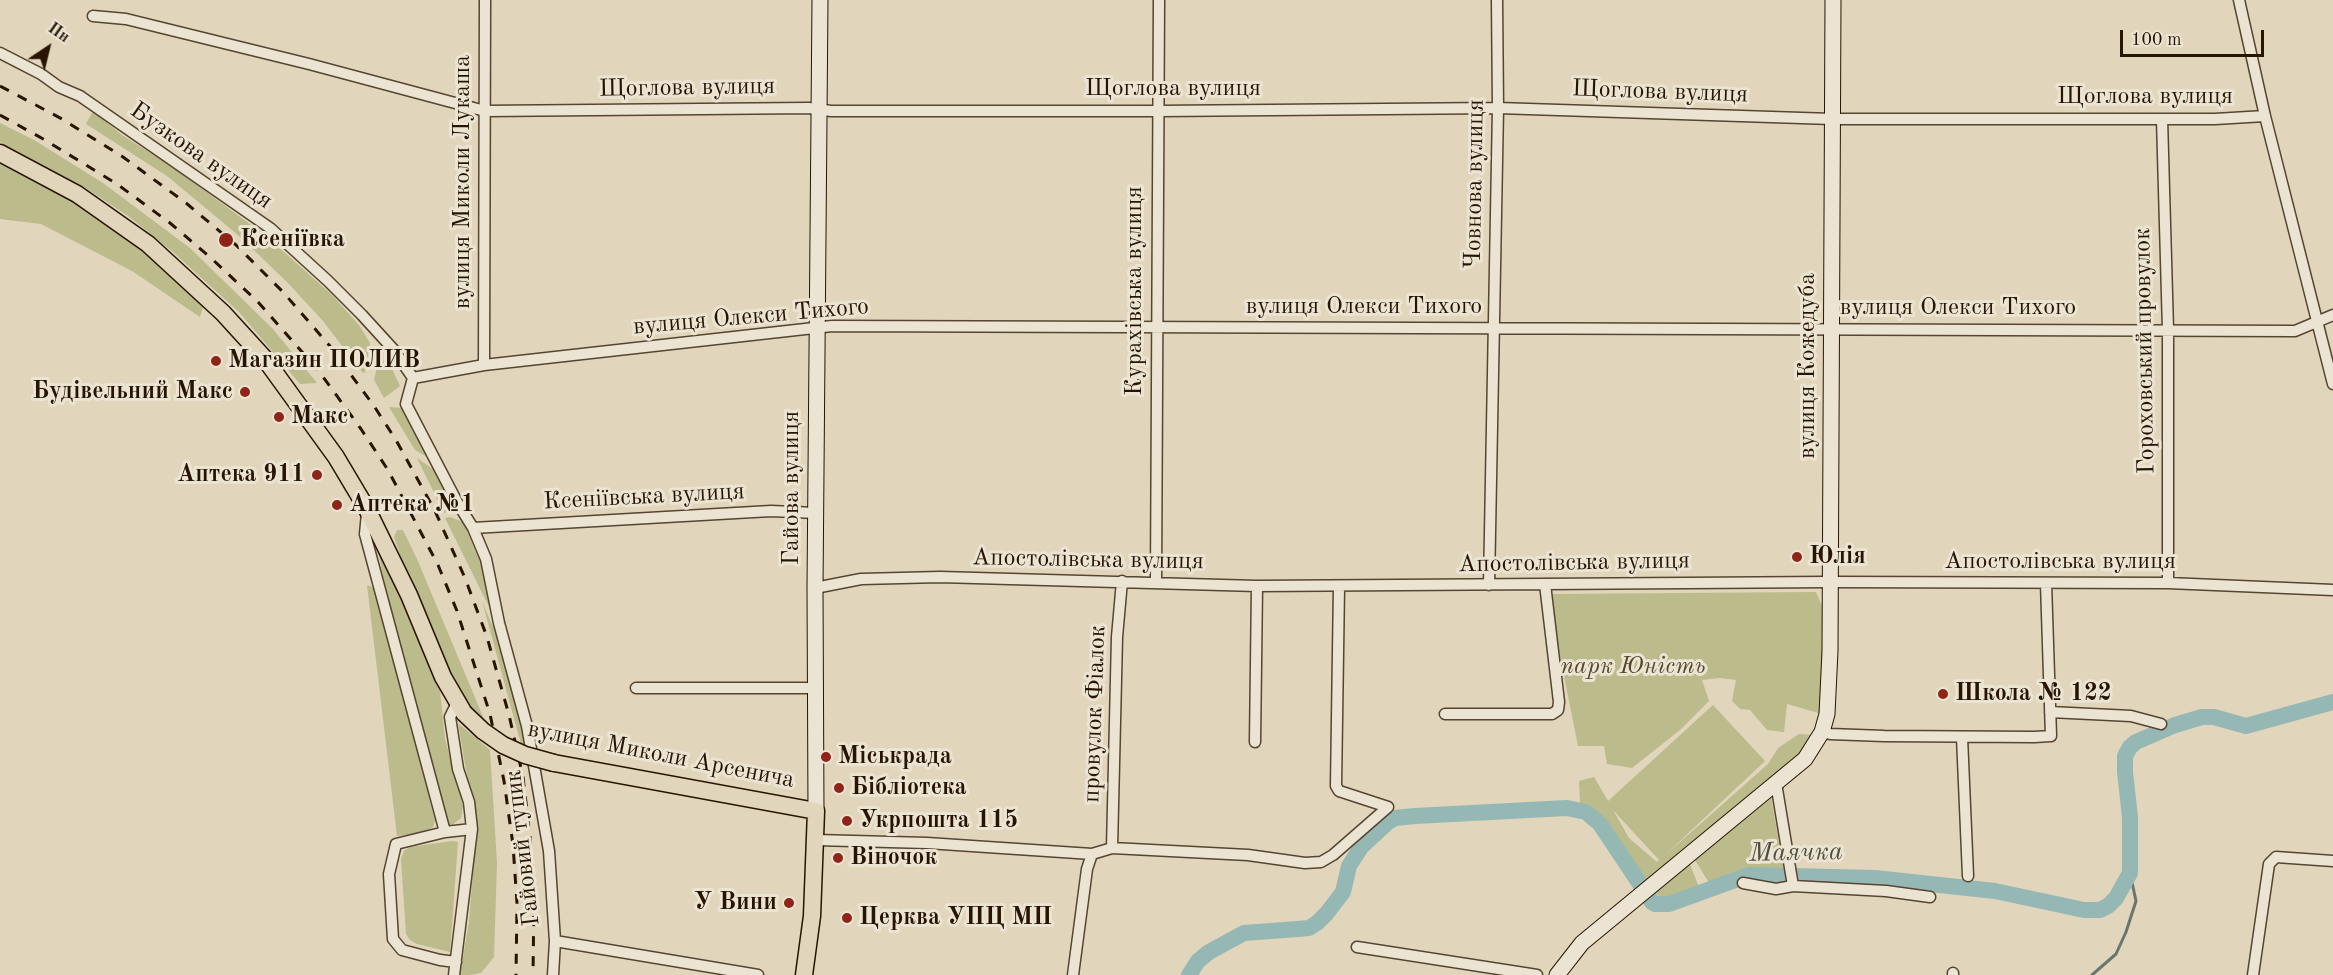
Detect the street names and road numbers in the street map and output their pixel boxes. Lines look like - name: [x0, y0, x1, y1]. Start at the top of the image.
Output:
- street label: вулиця Миколи Лукаша: [449, 55, 477, 309]
- street label: Щоглова вулиця: [599, 72, 775, 104]
- street label: Щоглова вулиця: [1085, 75, 1261, 103]
- street label: Щоглова вулиця: [1571, 75, 1749, 109]
- street label: Щоглова вулиця: [2057, 83, 2233, 111]
- street label: Бузкова вулиця: [124, 96, 278, 216]
- street label: Човнова вулиця: [1459, 99, 1491, 269]
- street label: Курахівська вулиця: [1121, 186, 1149, 396]
- street label: Гороховський провулок: [2128, 228, 2162, 474]
- street label: вулиця Кожедуба: [1794, 273, 1822, 459]
- street label: вулиця Олекси Тихого: [632, 292, 870, 342]
- street label: вулиця Олекси Тихого: [1246, 293, 1482, 321]
- street label: вулиця Олекси Тихого: [1840, 294, 2076, 322]
- street label: Гайова вулиця: [778, 411, 806, 565]
- street label: Ксеніївська вулиця: [543, 477, 745, 517]
- street label: Апостолівська вулиця: [972, 544, 1204, 576]
- street label: Апостолівська вулиця: [1458, 547, 1690, 579]
- street label: Апостолівська вулиця: [1944, 548, 2176, 576]
- street label: провулок Фіалок: [1078, 625, 1112, 803]
- street label: вулиця Миколи Арсенича: [525, 715, 797, 795]
- street label: Гайовий тупик: [499, 768, 547, 928]

